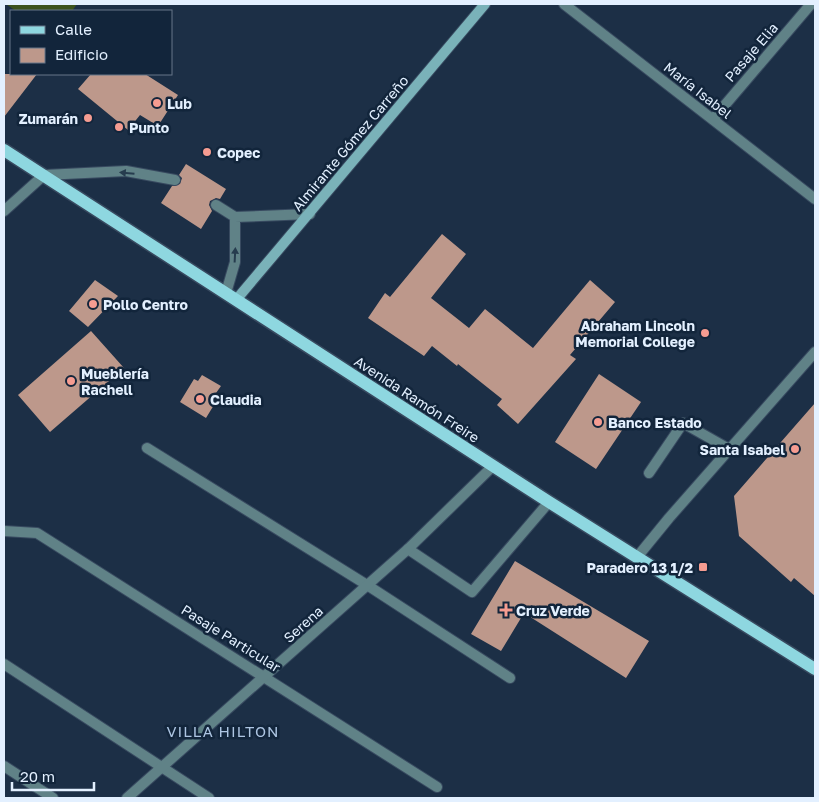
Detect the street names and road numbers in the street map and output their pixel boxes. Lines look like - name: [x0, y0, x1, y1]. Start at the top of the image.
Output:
- street label: Pasaje Elia: [721, 19, 781, 85]
- street label: María Isabel: [661, 58, 735, 122]
- street label: Almirante Gómez Carreño: [288, 72, 412, 214]
- street label: Avenida Ramón Freire: [351, 352, 483, 446]
- street label: Pasaje Particular: [178, 601, 284, 676]
- street label: Serena: [280, 602, 326, 646]

